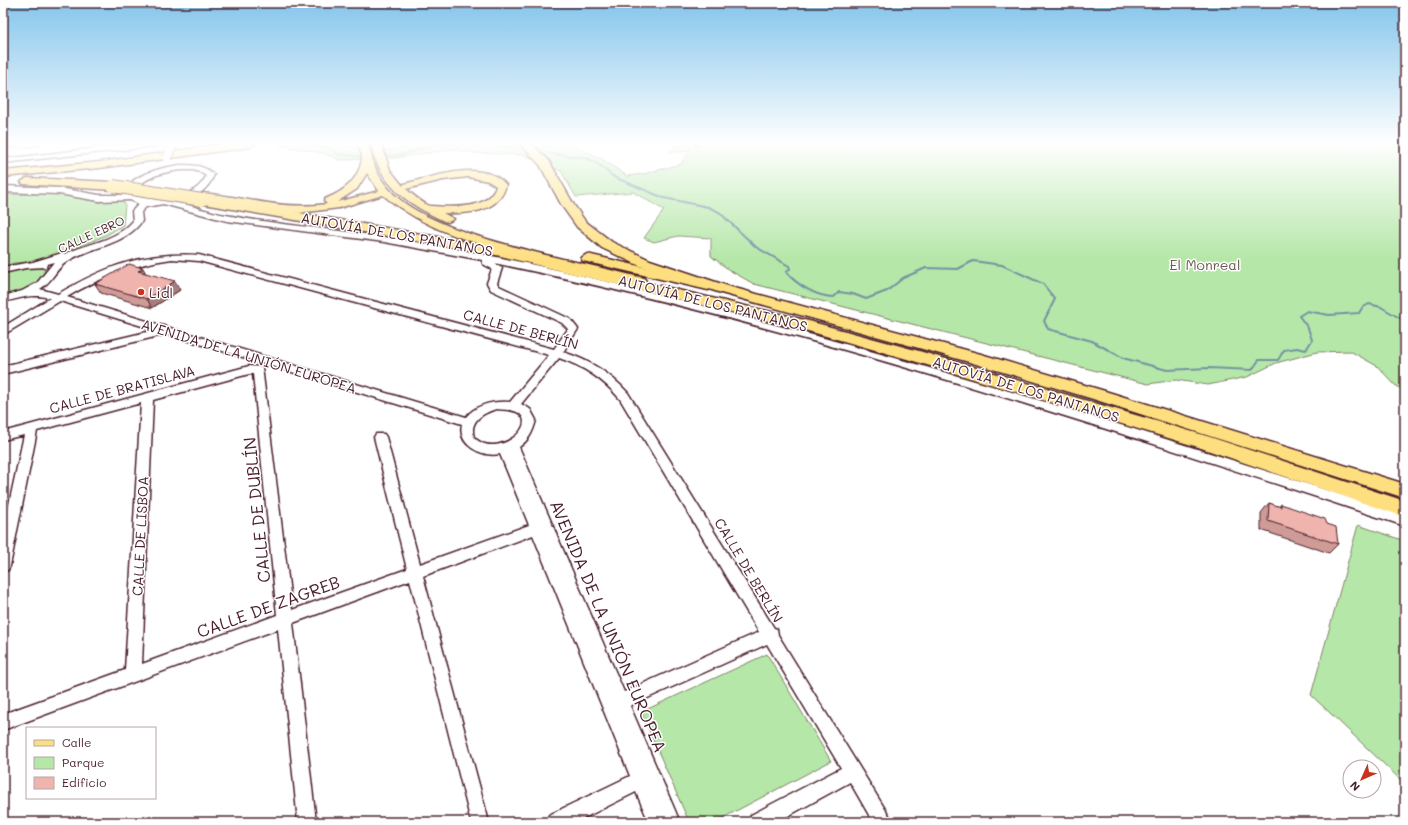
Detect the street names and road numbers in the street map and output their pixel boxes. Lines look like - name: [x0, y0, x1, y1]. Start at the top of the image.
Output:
- street label: AUTOVÍA DE LOS PANTANOS: [300, 208, 494, 260]
- street label: CALLE EBRO: [55, 212, 127, 256]
- street label: AUTOVÍA DE LOS PANTANOS: [616, 270, 810, 336]
- street label: CALLE DE BERLÍN: [461, 304, 581, 354]
- street label: AVENIDA DE LA UNIÓN EUROPEA: [139, 314, 359, 398]
- street label: AUTOVÍA DE LOS PANTANOS: [930, 351, 1122, 427]
- street label: CALLE DE BRATISLAVA: [47, 360, 197, 418]
- street label: CALLE DE DUBLÍN: [237, 436, 275, 584]
- street label: CALLE DE LISBOA: [127, 476, 153, 596]
- street label: AVENIDA DE LA UNIÓN EUROPEA: [546, 497, 672, 755]
- street label: CALLE DE BERLÍN: [710, 514, 788, 626]
- street label: CALLE DE ZAGREB: [193, 570, 343, 642]

